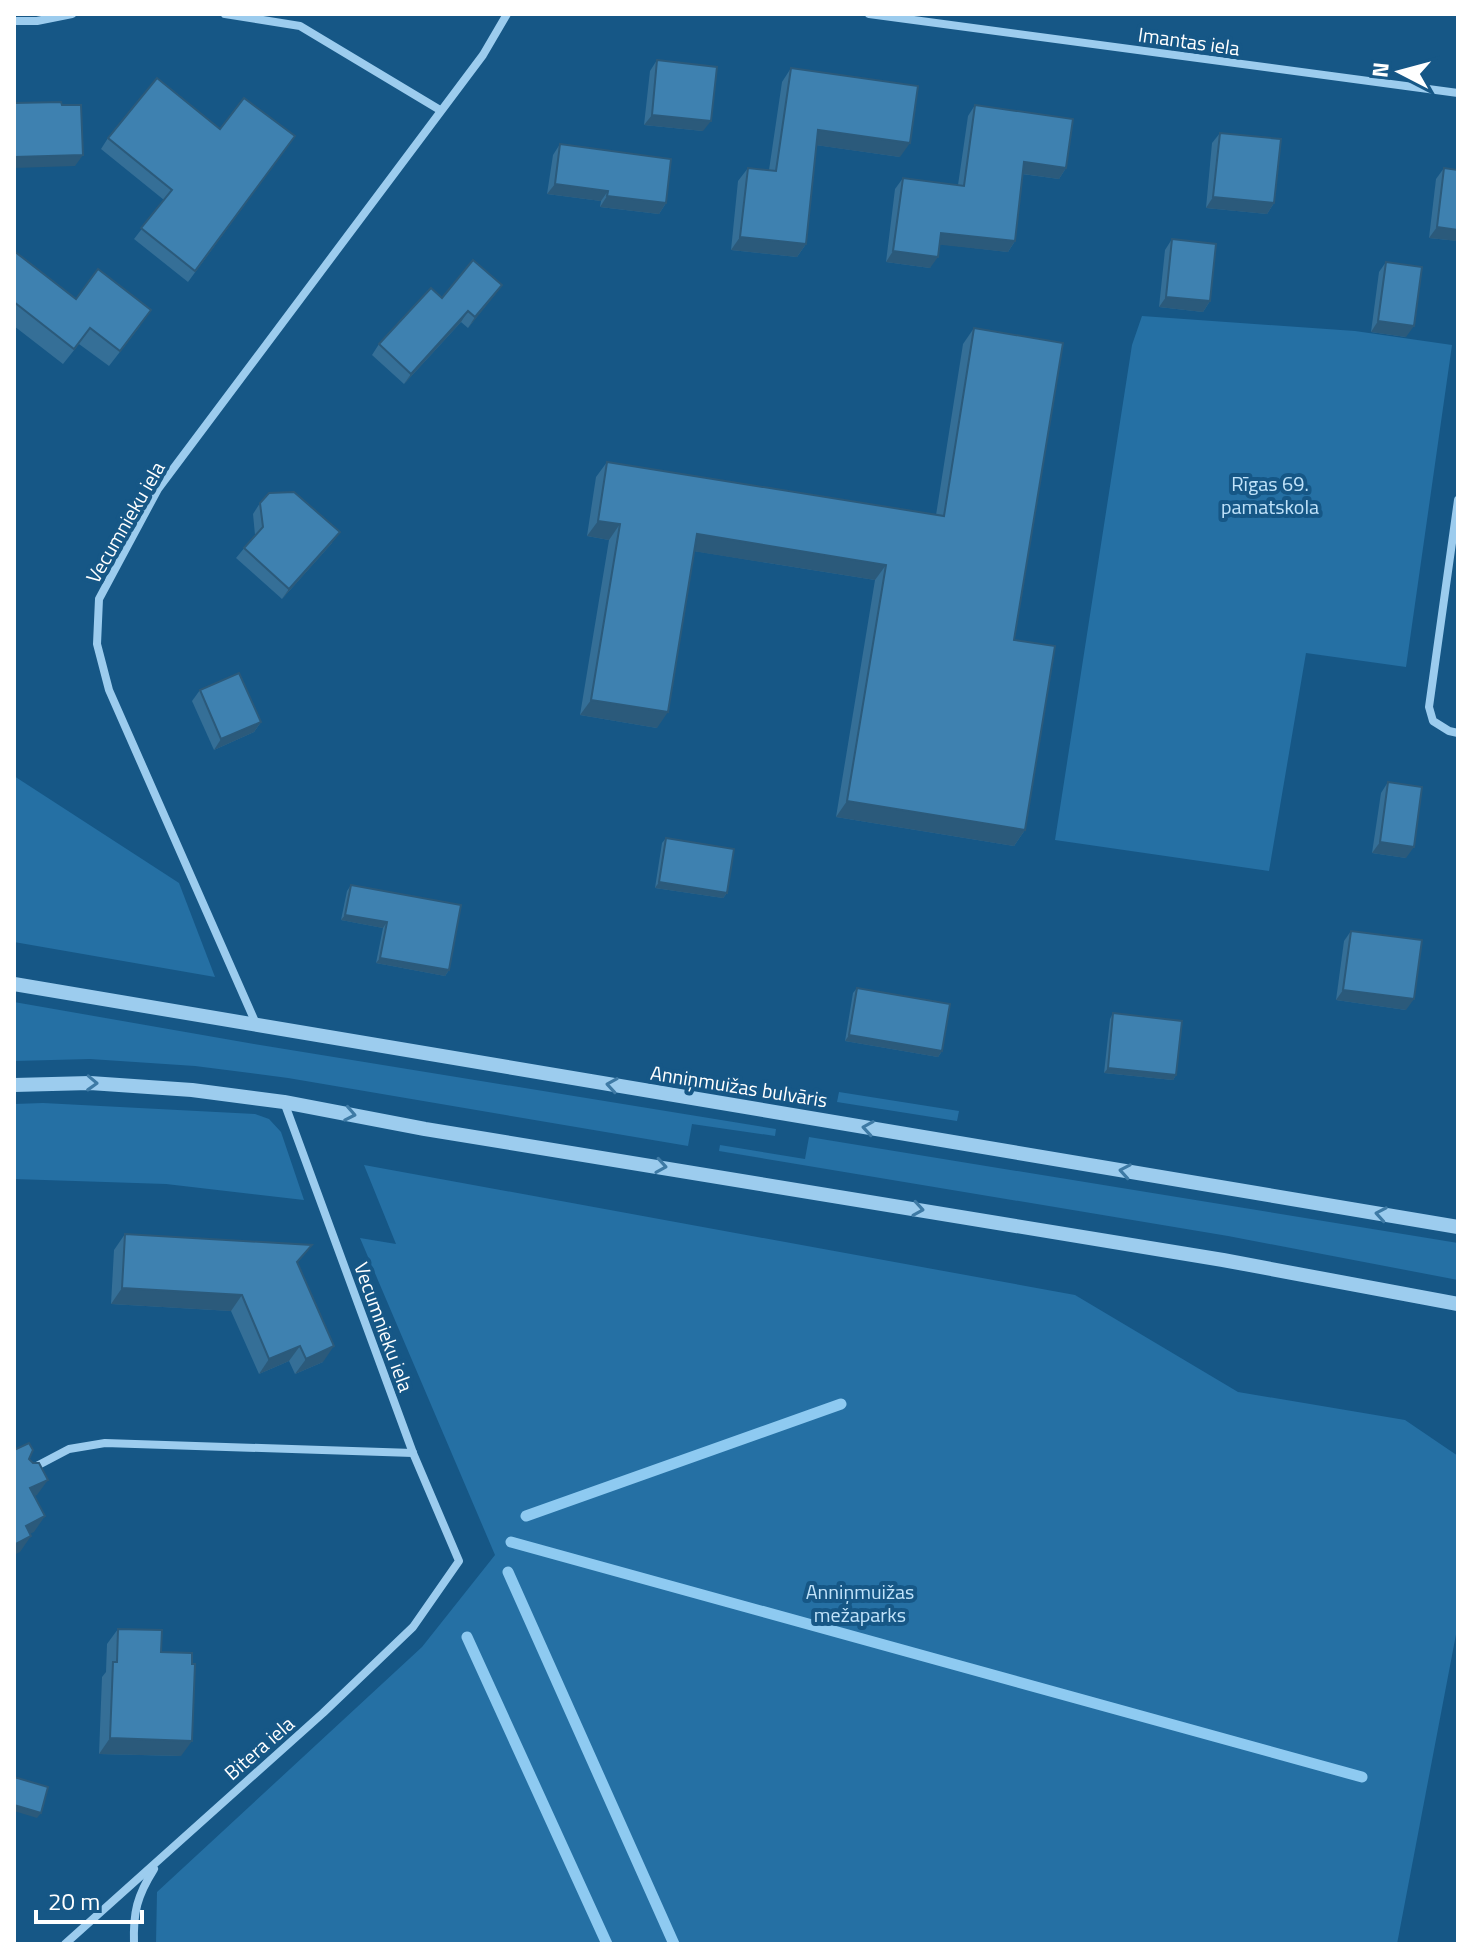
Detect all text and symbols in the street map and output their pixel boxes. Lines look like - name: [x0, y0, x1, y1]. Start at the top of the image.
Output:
- street label: Imantas iela: [1136, 19, 1242, 63]
- north arrow: [1360, 32, 1440, 112]
- text: N: [1362, 61, 1398, 79]
- street label: Vecumnieku iela: [78, 455, 172, 589]
- park label: Rīgas 69. pamatskola: [1221, 468, 1319, 522]
- street label: Anniņmuižas bulvāris: [648, 1057, 830, 1115]
- one-way arrow: [86, 1075, 99, 1092]
- one-way arrow: [605, 1077, 619, 1094]
- one-way arrow: [343, 1105, 356, 1122]
- one-way arrow: [861, 1120, 875, 1137]
- one-way arrow: [655, 1157, 668, 1174]
- one-way arrow: [1118, 1163, 1132, 1180]
- one-way arrow: [911, 1199, 925, 1216]
- one-way arrow: [1374, 1206, 1388, 1223]
- street label: Vecumnieku iela: [346, 1258, 422, 1396]
- park label: Anniņmuižas mežaparks: [806, 1576, 914, 1630]
- street label: Bitera iela: [217, 1709, 301, 1787]
- scale bar: [36, 1874, 142, 1924]
- text: 20 m: [48, 1883, 100, 1919]

